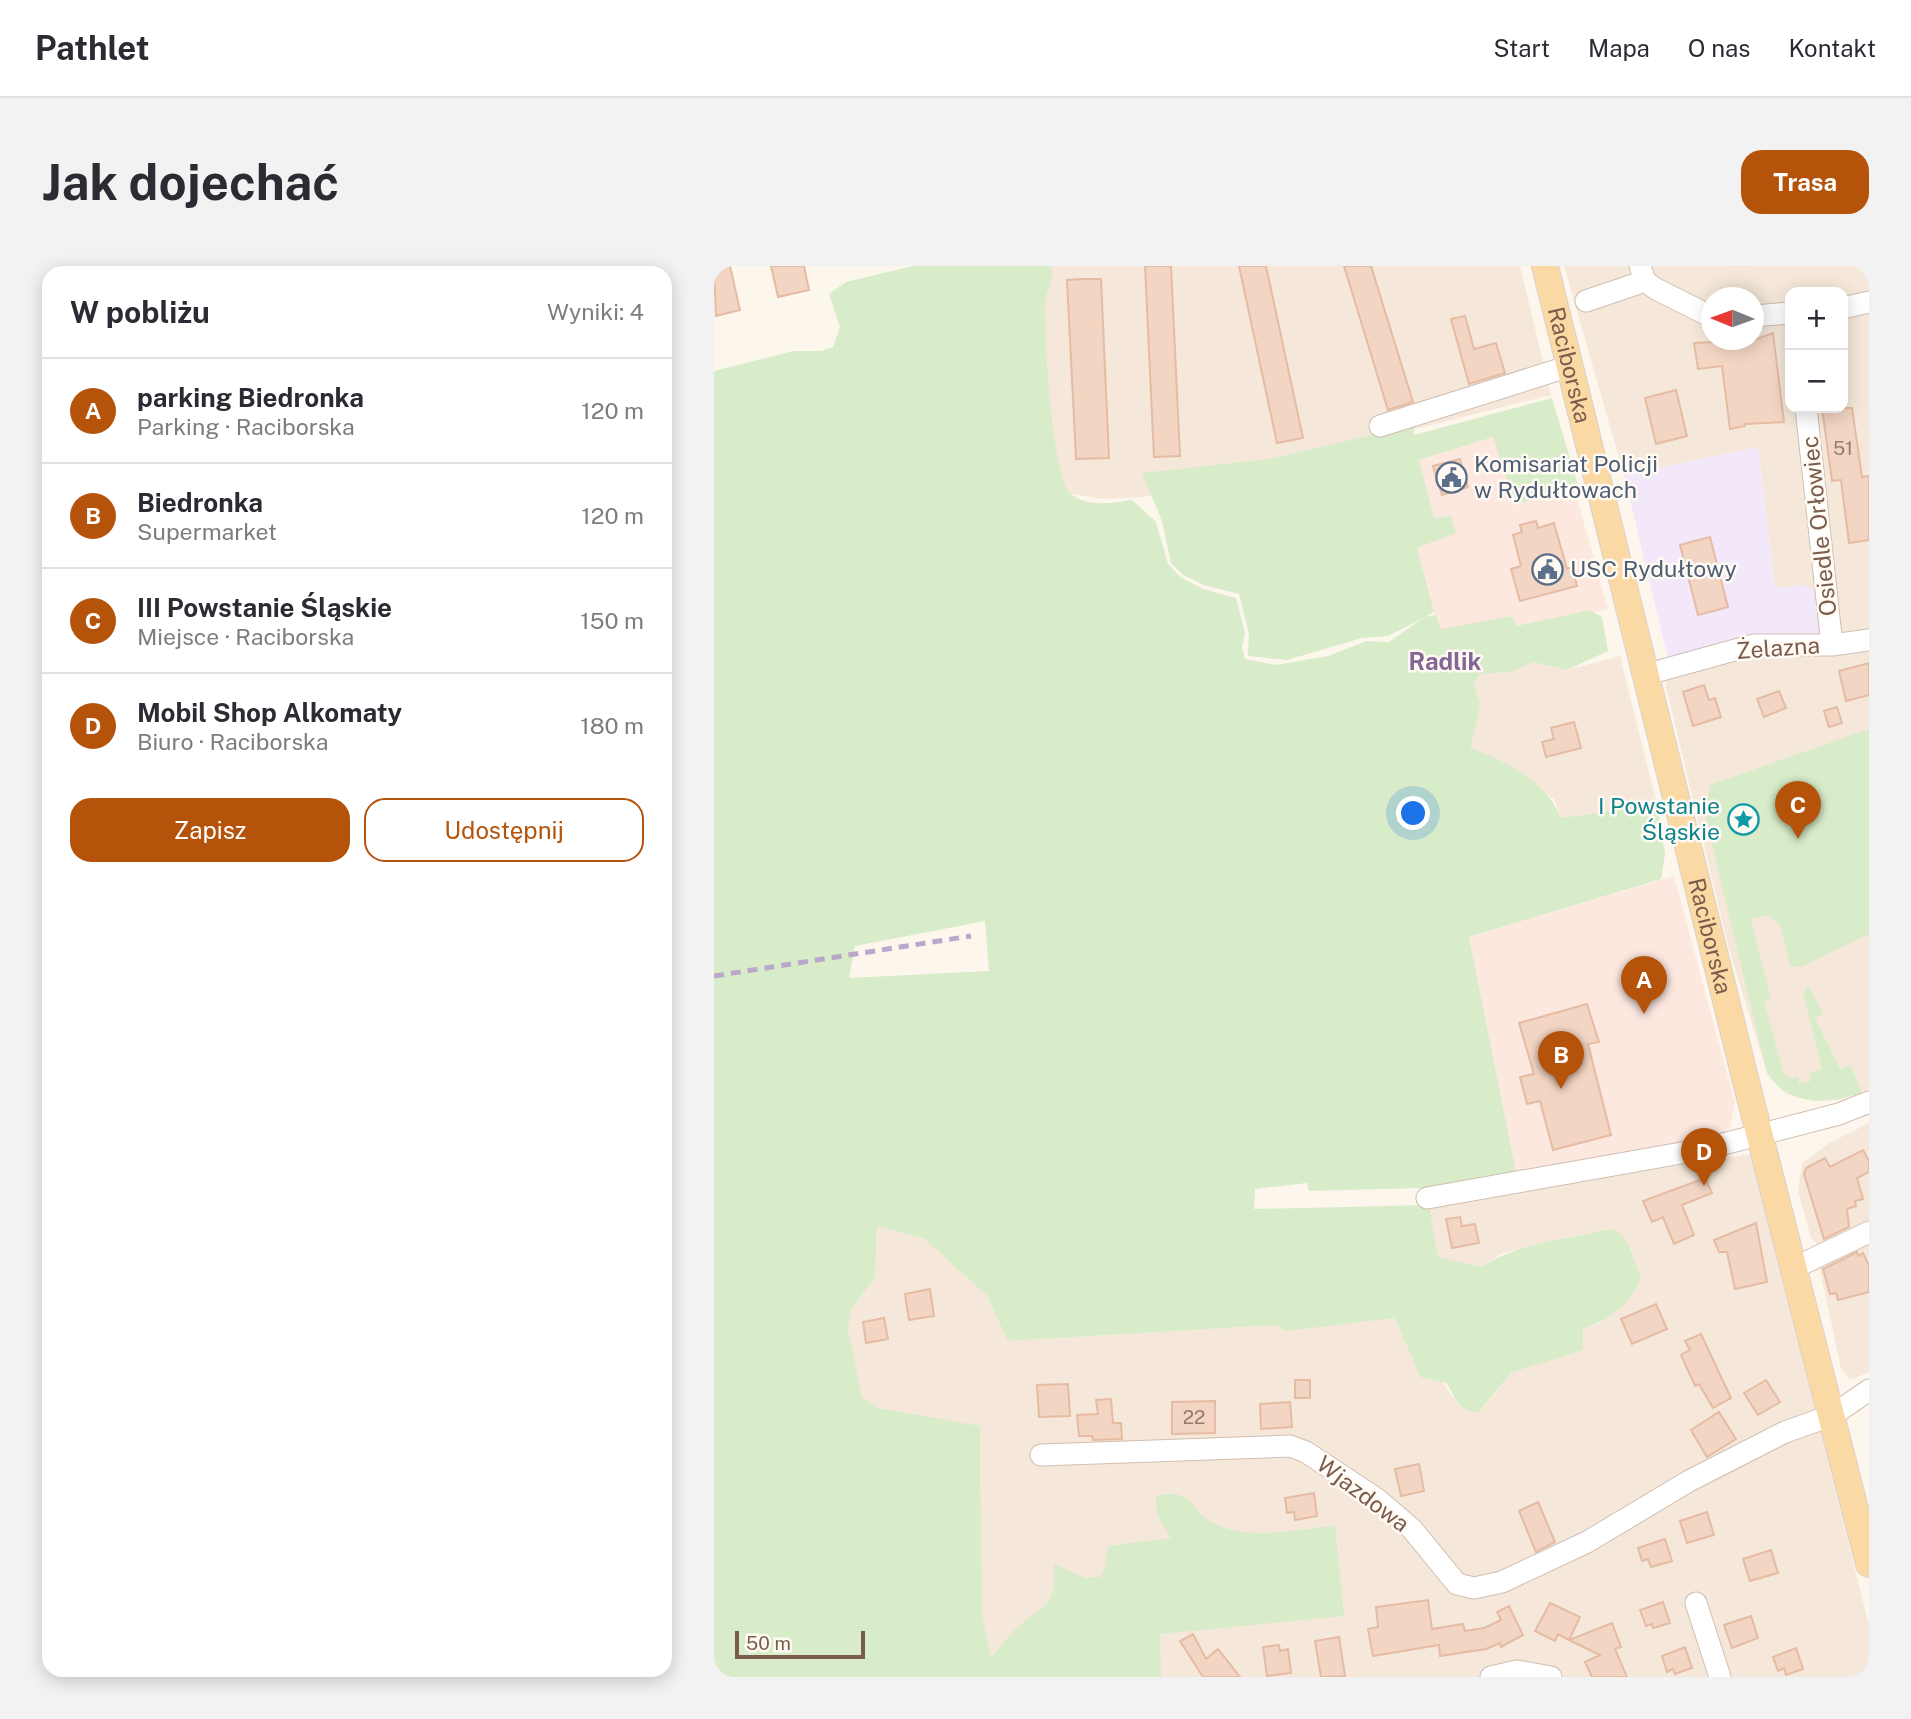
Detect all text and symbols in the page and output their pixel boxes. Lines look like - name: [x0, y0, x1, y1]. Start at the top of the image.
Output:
- text: Pathlet: [35, 29, 150, 67]
- text: Start: [1493, 34, 1550, 62]
- text: Mapa: [1588, 34, 1650, 62]
- text: O nas: [1688, 34, 1750, 62]
- text: Kontakt: [1788, 34, 1876, 62]
- button: Trasa: [1741, 150, 1869, 214]
- text: Jak dojechać: [42, 153, 339, 211]
- north arrow: [1701, 287, 1764, 350]
- map controls: [1785, 287, 1848, 413]
- button: +: [1785, 287, 1848, 350]
- text: W pobliżu: [70, 294, 210, 330]
- text: Wyniki: 4: [547, 298, 644, 325]
- street label: Raciborska: [1543, 304, 1597, 426]
- button: −: [1785, 350, 1848, 413]
- text: parking Biedronka: [137, 382, 364, 413]
- text: A: [85, 397, 101, 424]
- text: 120 m: [581, 397, 644, 424]
- text: Parking · Raciborska: [137, 413, 355, 440]
- street label: Osiedle Orłowiec: [1796, 435, 1841, 618]
- house number: 51: [1833, 437, 1853, 459]
- place label: Komisariat Policji w Rydułtowach: [1474, 450, 1658, 503]
- public building icon: Komisariat Policji w Rydułtowach: [1434, 460, 1468, 494]
- text: Biedronka: [137, 487, 263, 518]
- text: B: [85, 502, 101, 529]
- text: 120 m: [581, 502, 644, 529]
- text: Supermarket: [137, 518, 277, 545]
- public building icon: USC Rydułtowy: [1530, 552, 1564, 586]
- place label: USC Rydułtowy: [1570, 555, 1737, 582]
- text: III Powstanie Śląskie: [137, 592, 392, 623]
- text: C: [85, 607, 101, 634]
- text: 150 m: [580, 607, 644, 634]
- text: Miejsce · Raciborska: [137, 623, 354, 650]
- street label: Żelazna: [1735, 631, 1821, 664]
- district label: Radlik: [1409, 647, 1482, 675]
- text: Mobil Shop Alkomaty: [137, 697, 402, 728]
- text: D: [85, 712, 101, 739]
- text: 180 m: [580, 712, 644, 739]
- text: Biuro · Raciborska: [137, 728, 328, 755]
- pin: C: [1775, 781, 1821, 839]
- place label: I Powstanie Śląskie: [1598, 792, 1720, 845]
- your location: [1396, 796, 1430, 830]
- button: Zapisz: [70, 798, 350, 862]
- button: Udostępnij: [364, 798, 644, 862]
- place icon: I Powstanie Śląskie: [1726, 802, 1760, 836]
- street label: Raciborska: [1683, 875, 1738, 997]
- pin: A: [1621, 956, 1667, 1014]
- pin: B: [1538, 1031, 1584, 1089]
- pin: D: [1681, 1128, 1727, 1186]
- house number: 22: [1183, 1406, 1205, 1428]
- street label: Wjazdowa: [1312, 1450, 1415, 1537]
- scale bar: [735, 1628, 864, 1660]
- text: 50 m: [746, 1632, 791, 1654]

